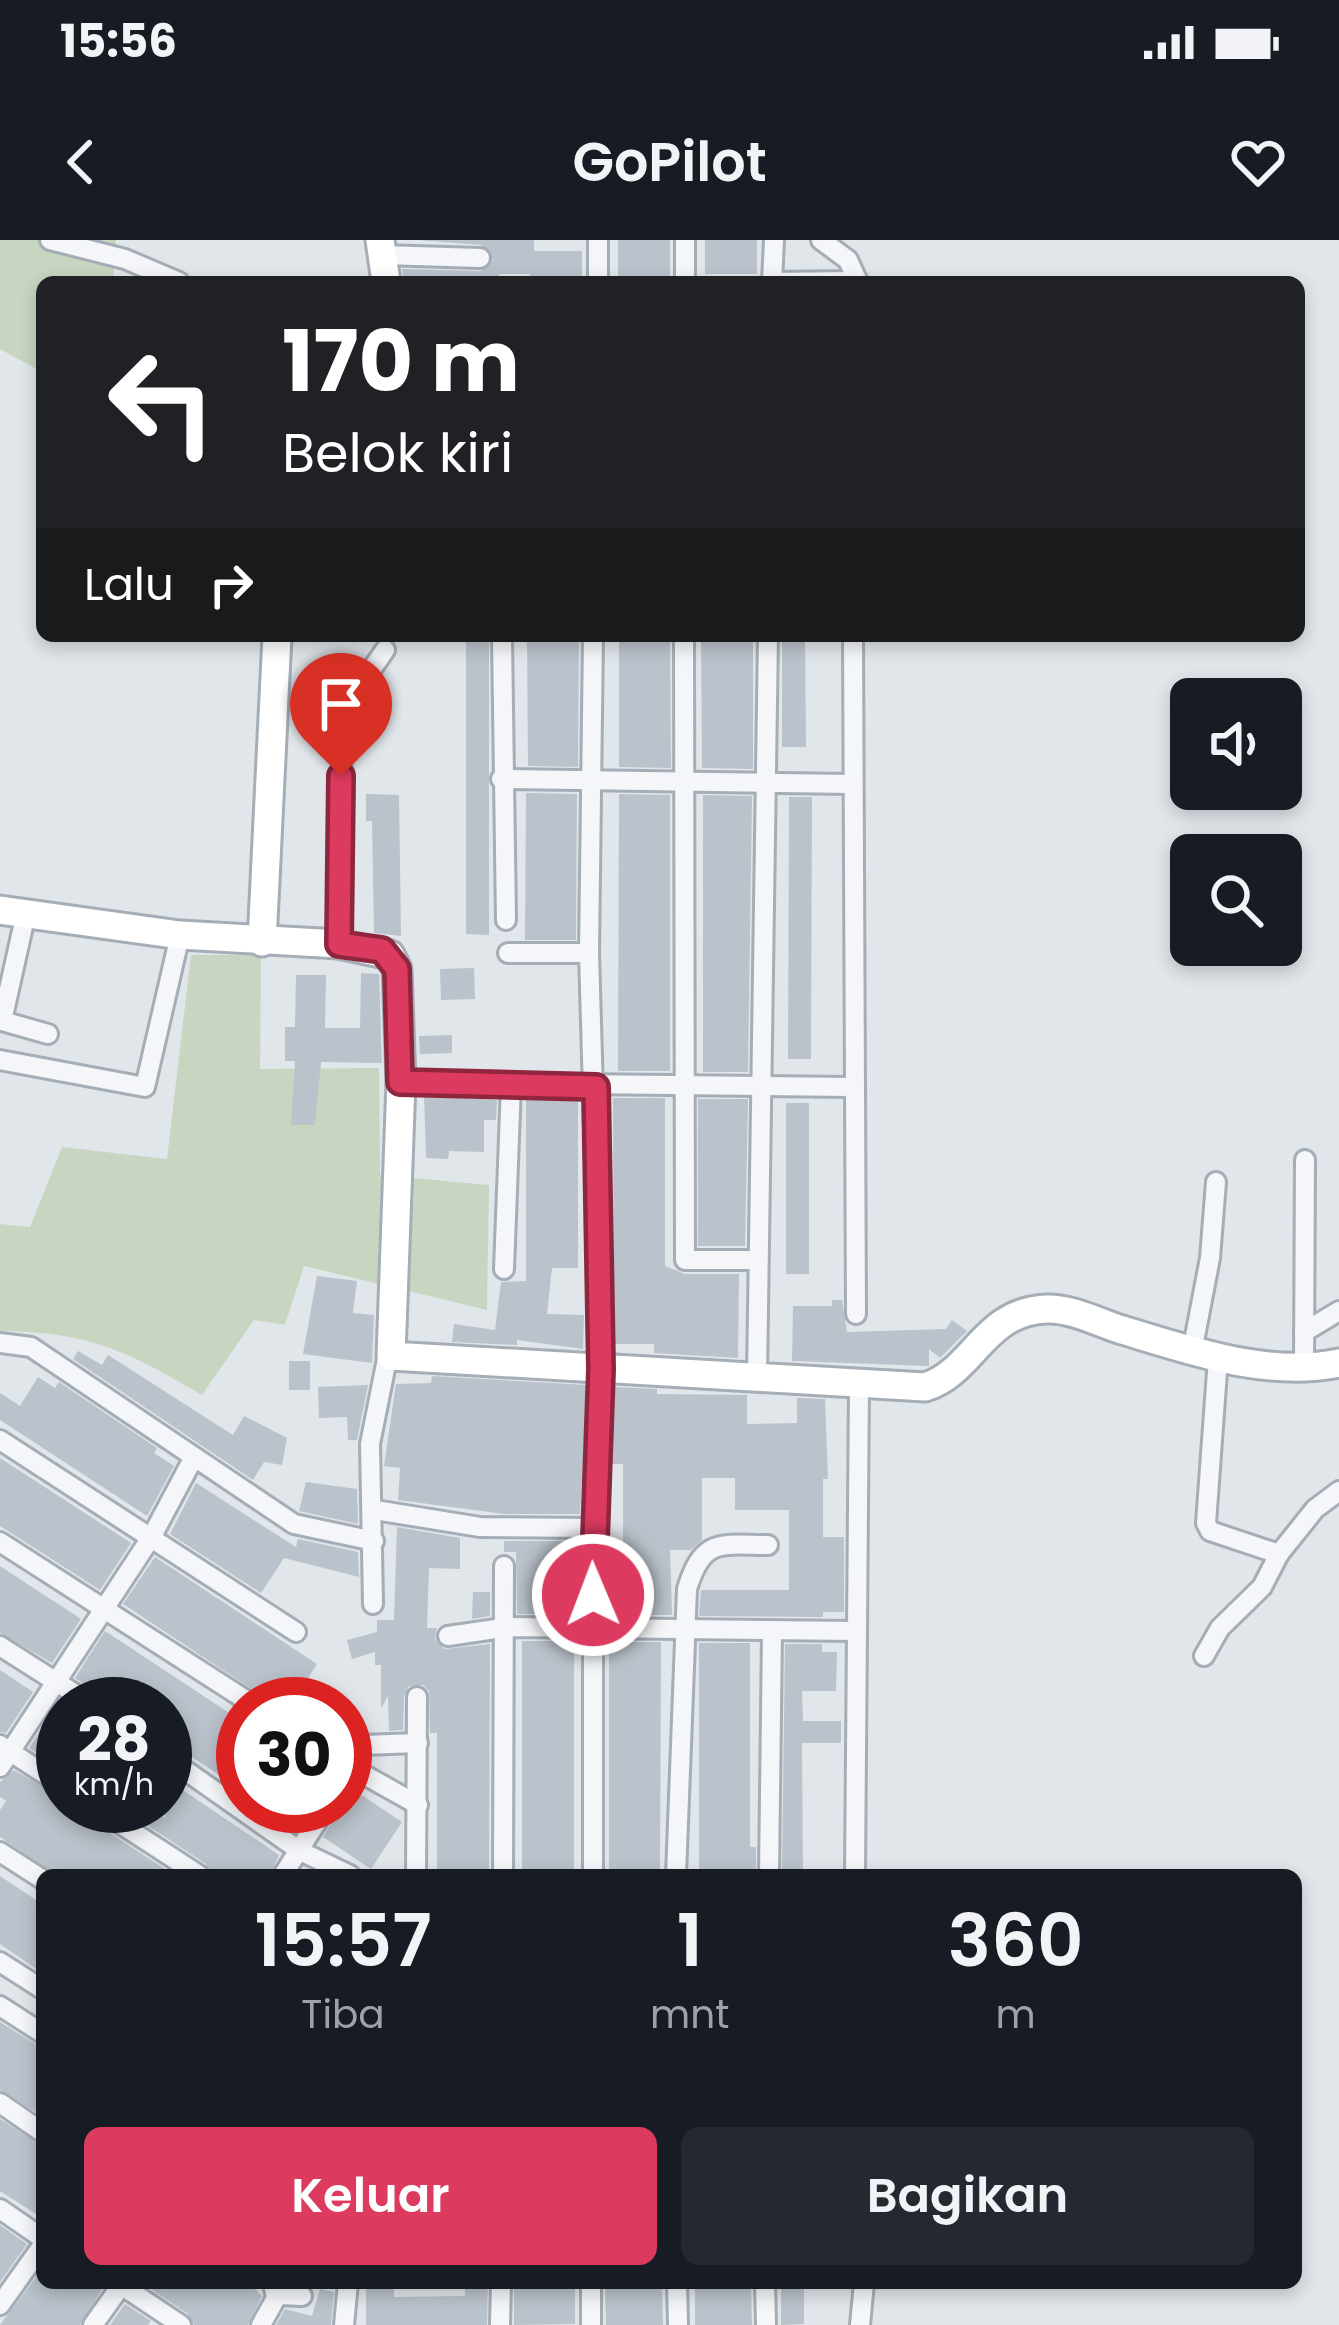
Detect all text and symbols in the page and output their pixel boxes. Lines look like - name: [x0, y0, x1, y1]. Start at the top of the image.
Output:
- text: 15:56: [60, 10, 177, 73]
- text: GoPilot: [572, 124, 767, 200]
- icon: back: [48, 129, 114, 195]
- icon: heart: [1225, 129, 1291, 195]
- text: 170 m: [282, 303, 520, 420]
- icon: left: [84, 324, 240, 480]
- text: Belok kiri: [282, 415, 513, 491]
- icon: right: [198, 552, 264, 618]
- text: Lalu: [84, 553, 174, 616]
- pin: [290, 653, 392, 776]
- icon: arrive: [308, 671, 374, 737]
- map controls: [1170, 678, 1302, 966]
- button: sound: [1170, 678, 1302, 810]
- button: search: [1170, 834, 1302, 966]
- position arrow: [530, 1532, 656, 1658]
- speed limit sign: 30: [216, 1677, 372, 1833]
- text: 28: [77, 1698, 151, 1782]
- text: km/h: [74, 1763, 154, 1806]
- text: 15:57: [254, 1890, 432, 1991]
- text: 1: [677, 1890, 703, 1991]
- text: 360: [948, 1890, 1084, 1991]
- text: Tiba: [301, 1987, 385, 2042]
- text: mnt: [650, 1987, 729, 2042]
- text: m: [996, 1987, 1036, 2042]
- button: Keluar: [84, 2127, 657, 2265]
- button: Bagikan: [681, 2127, 1254, 2265]

